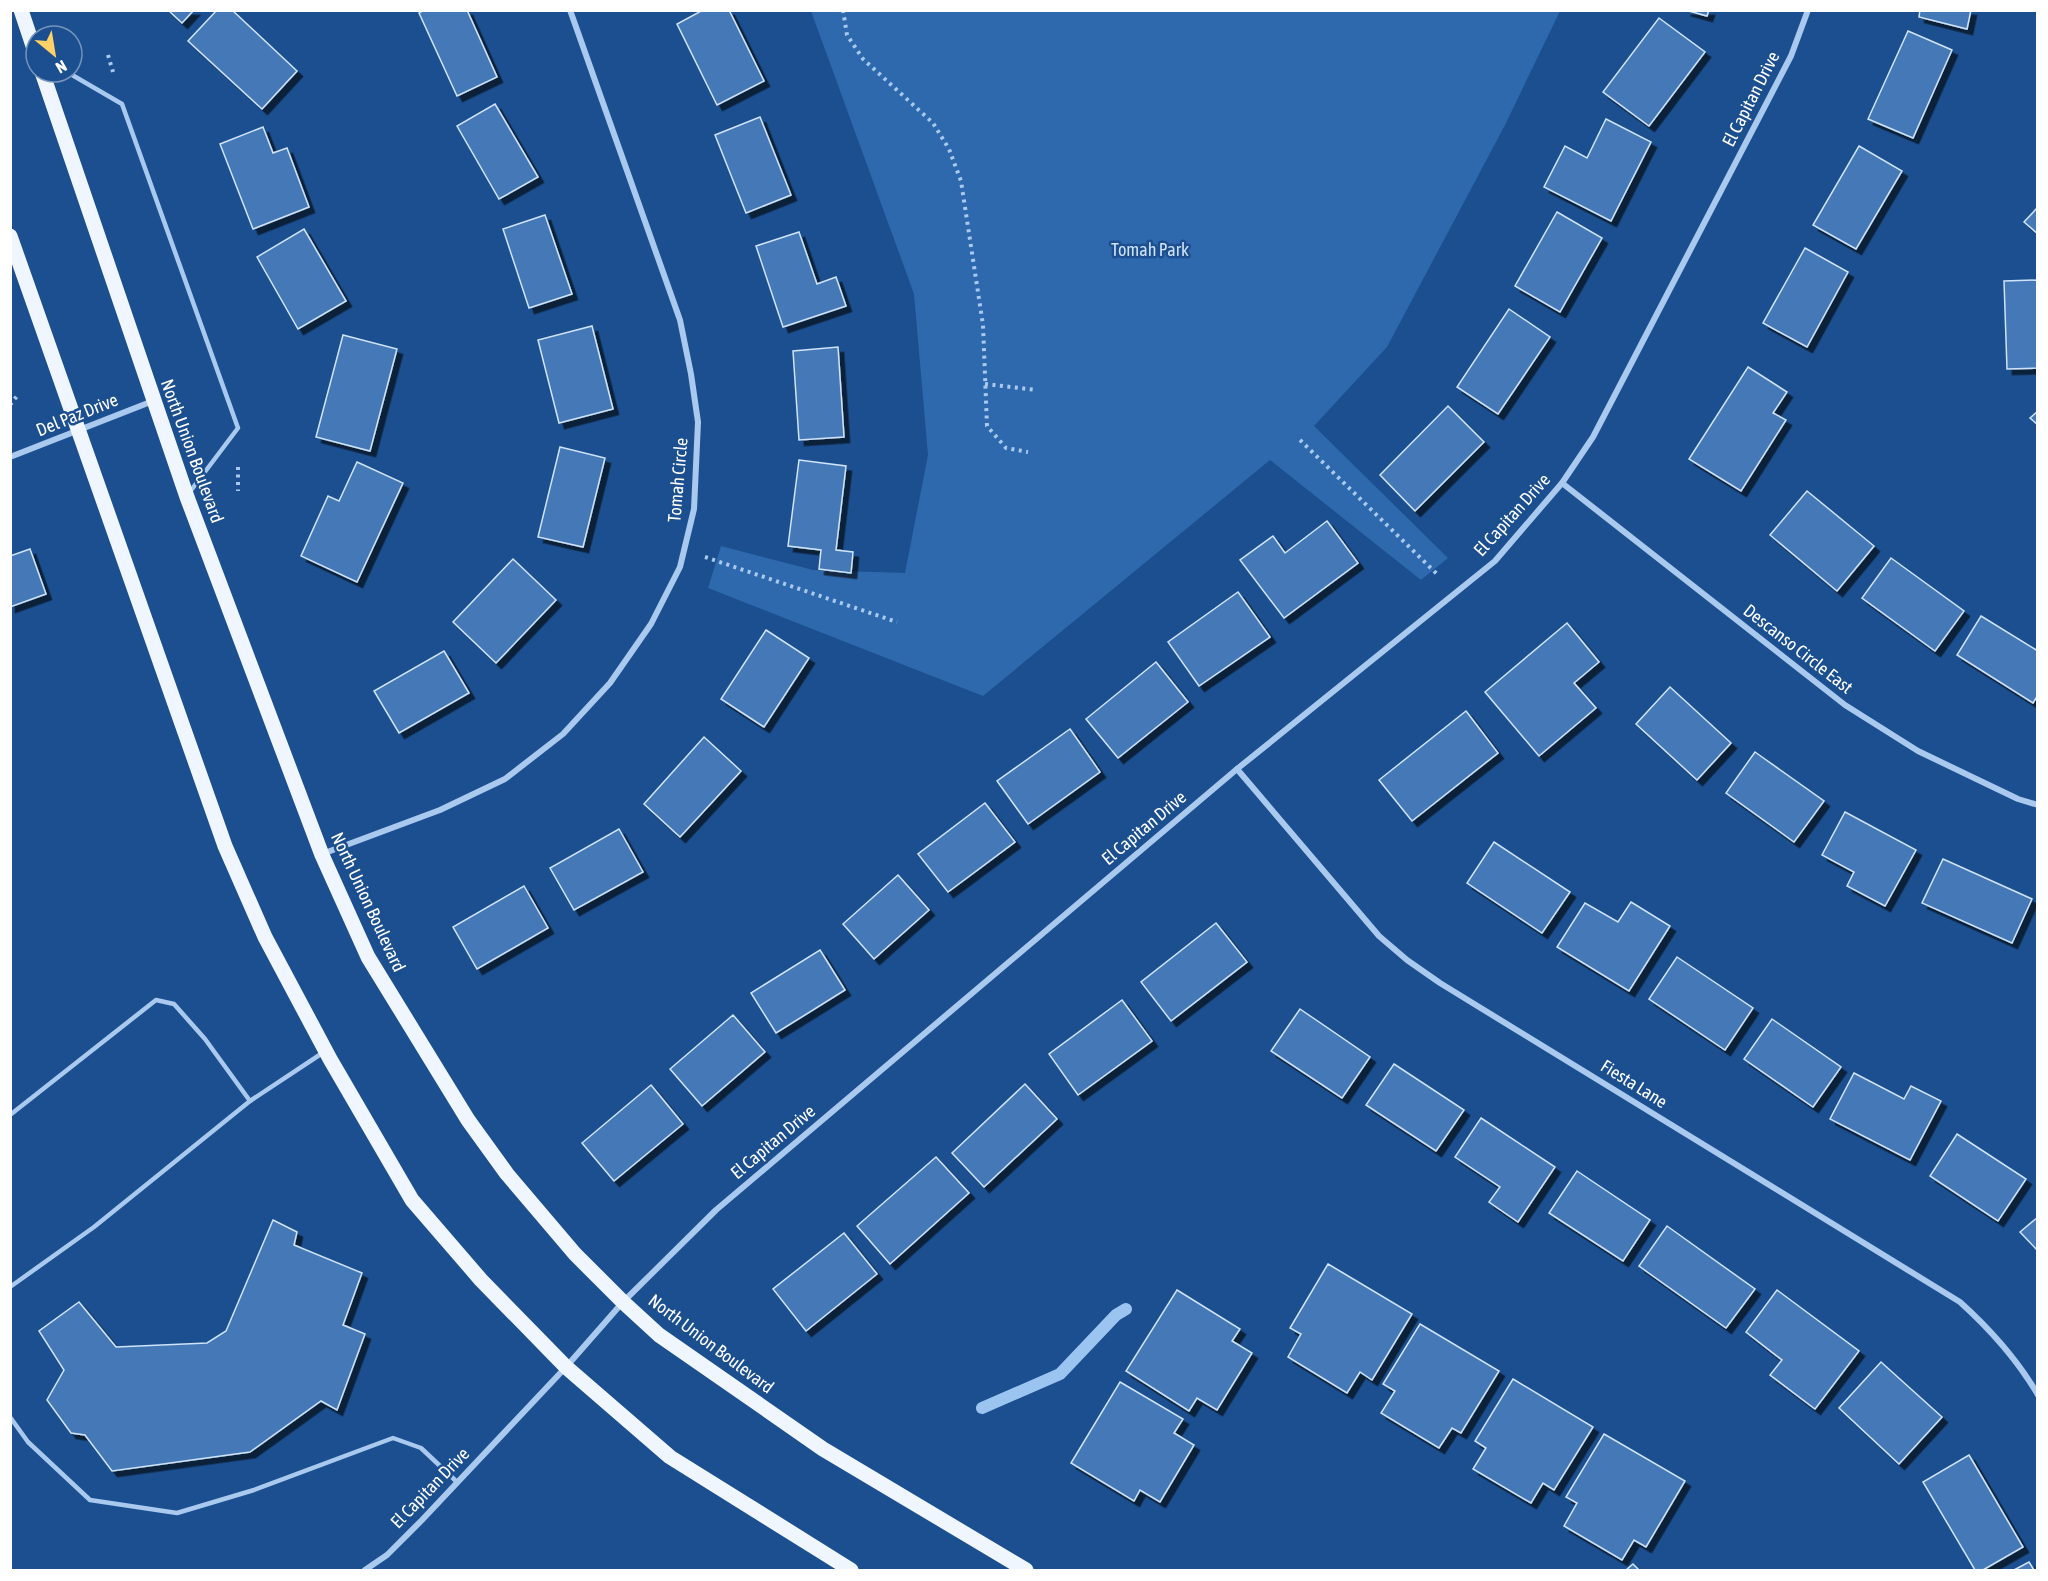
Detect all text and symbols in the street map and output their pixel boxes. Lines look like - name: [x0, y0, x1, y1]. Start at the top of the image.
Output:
- north arrow: [24, 24, 84, 84]
- street label: El Capitan Drive: [1718, 48, 1783, 150]
- text: N: [53, 57, 70, 77]
- park label: Tomah Park: [1111, 239, 1189, 260]
- street label: North Union Boulevard: [157, 376, 228, 526]
- street label: Del Paz Drive: [33, 389, 121, 440]
- street label: Tomah Circle: [663, 437, 692, 523]
- street label: El Capitan Drive: [1469, 469, 1554, 560]
- street label: Descanso Circle East: [1740, 599, 1857, 698]
- street label: El Capitan Drive: [1097, 786, 1190, 869]
- street label: North Union Boulevard: [327, 829, 410, 975]
- street label: Fiesta Lane: [1597, 1055, 1671, 1112]
- street label: El Capitan Drive: [726, 1100, 819, 1183]
- street label: North Union Boulevard: [645, 1290, 778, 1398]
- street label: El Capitan Drive: [386, 1443, 473, 1532]

